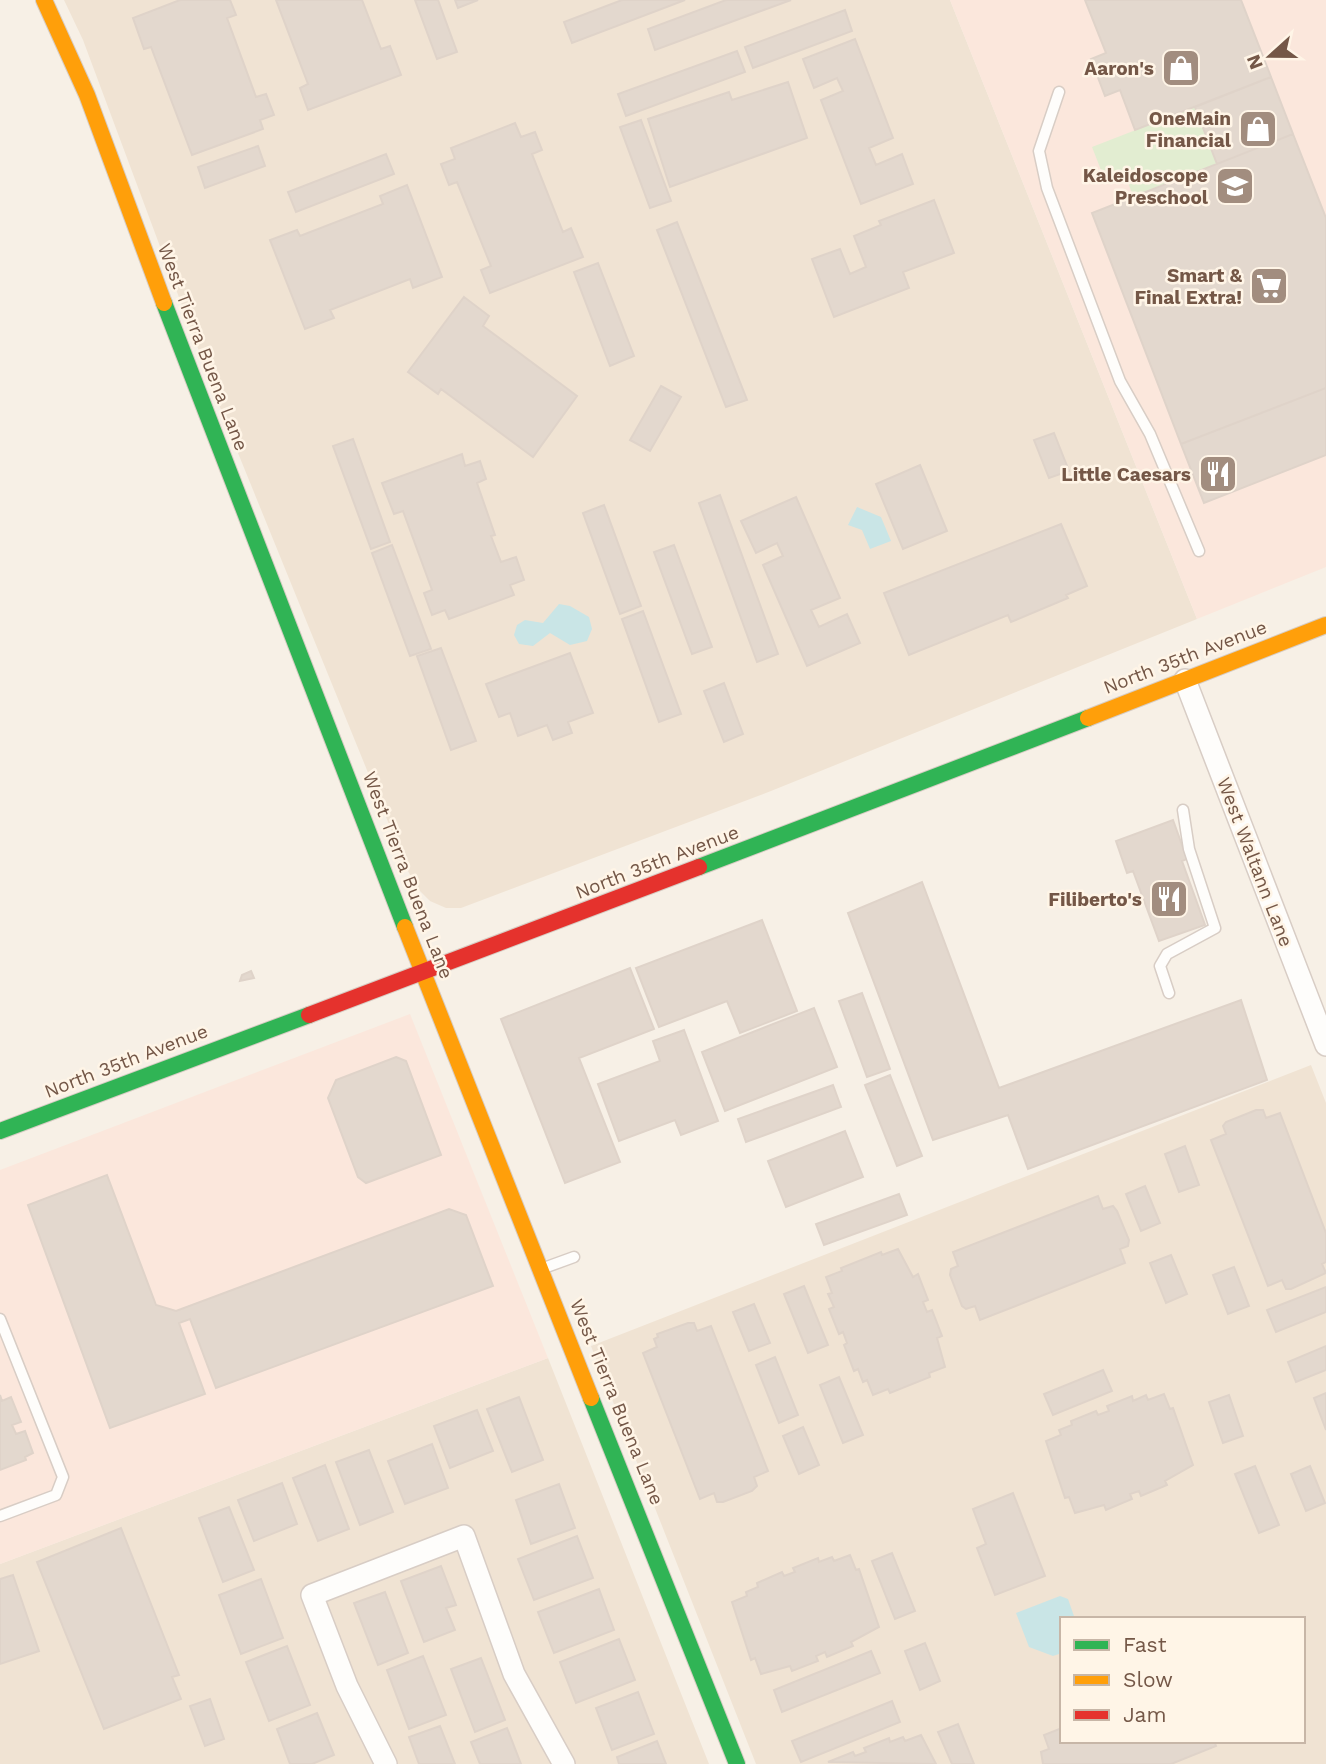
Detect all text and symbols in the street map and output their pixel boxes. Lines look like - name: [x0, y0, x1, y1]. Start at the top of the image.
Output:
- north arrow: [1235, 21, 1305, 91]
- shop icon: Aaron's: [1160, 47, 1202, 89]
- text: N: [1241, 51, 1268, 73]
- place label: Aaron's: [1084, 57, 1154, 80]
- place label: OneMain Financial: [1146, 107, 1232, 152]
- shop icon: OneMain Financial: [1237, 108, 1279, 150]
- place label: Kaleidoscope Preschool: [1083, 164, 1209, 209]
- school or university icon: Kaleidoscope Preschool: [1214, 165, 1256, 207]
- street label: West Tierra Buena Lane: [153, 240, 253, 454]
- place label: Smart & Final Extra!: [1134, 264, 1243, 309]
- supermarket icon: Smart & Final Extra!: [1248, 265, 1290, 307]
- restaurant icon: Little Caesars: [1197, 453, 1239, 495]
- place label: Little Caesars: [1061, 463, 1191, 486]
- street label: North 35th Avenue: [1100, 615, 1270, 699]
- street label: West Tierra Buena Lane: [358, 768, 458, 982]
- street label: West Waltann Lane: [1212, 774, 1298, 950]
- street label: North 35th Avenue: [572, 820, 742, 904]
- restaurant icon: Filiberto's: [1148, 878, 1190, 920]
- place label: Filiberto's: [1048, 888, 1142, 911]
- street label: North 35th Avenue: [41, 1019, 211, 1103]
- street label: West Tierra Buena Lane: [565, 1296, 669, 1508]
- legend: [1060, 1617, 1305, 1743]
- text: Fast: [1123, 1632, 1167, 1657]
- text: Slow: [1123, 1667, 1173, 1692]
- text: Jam: [1123, 1702, 1166, 1727]

